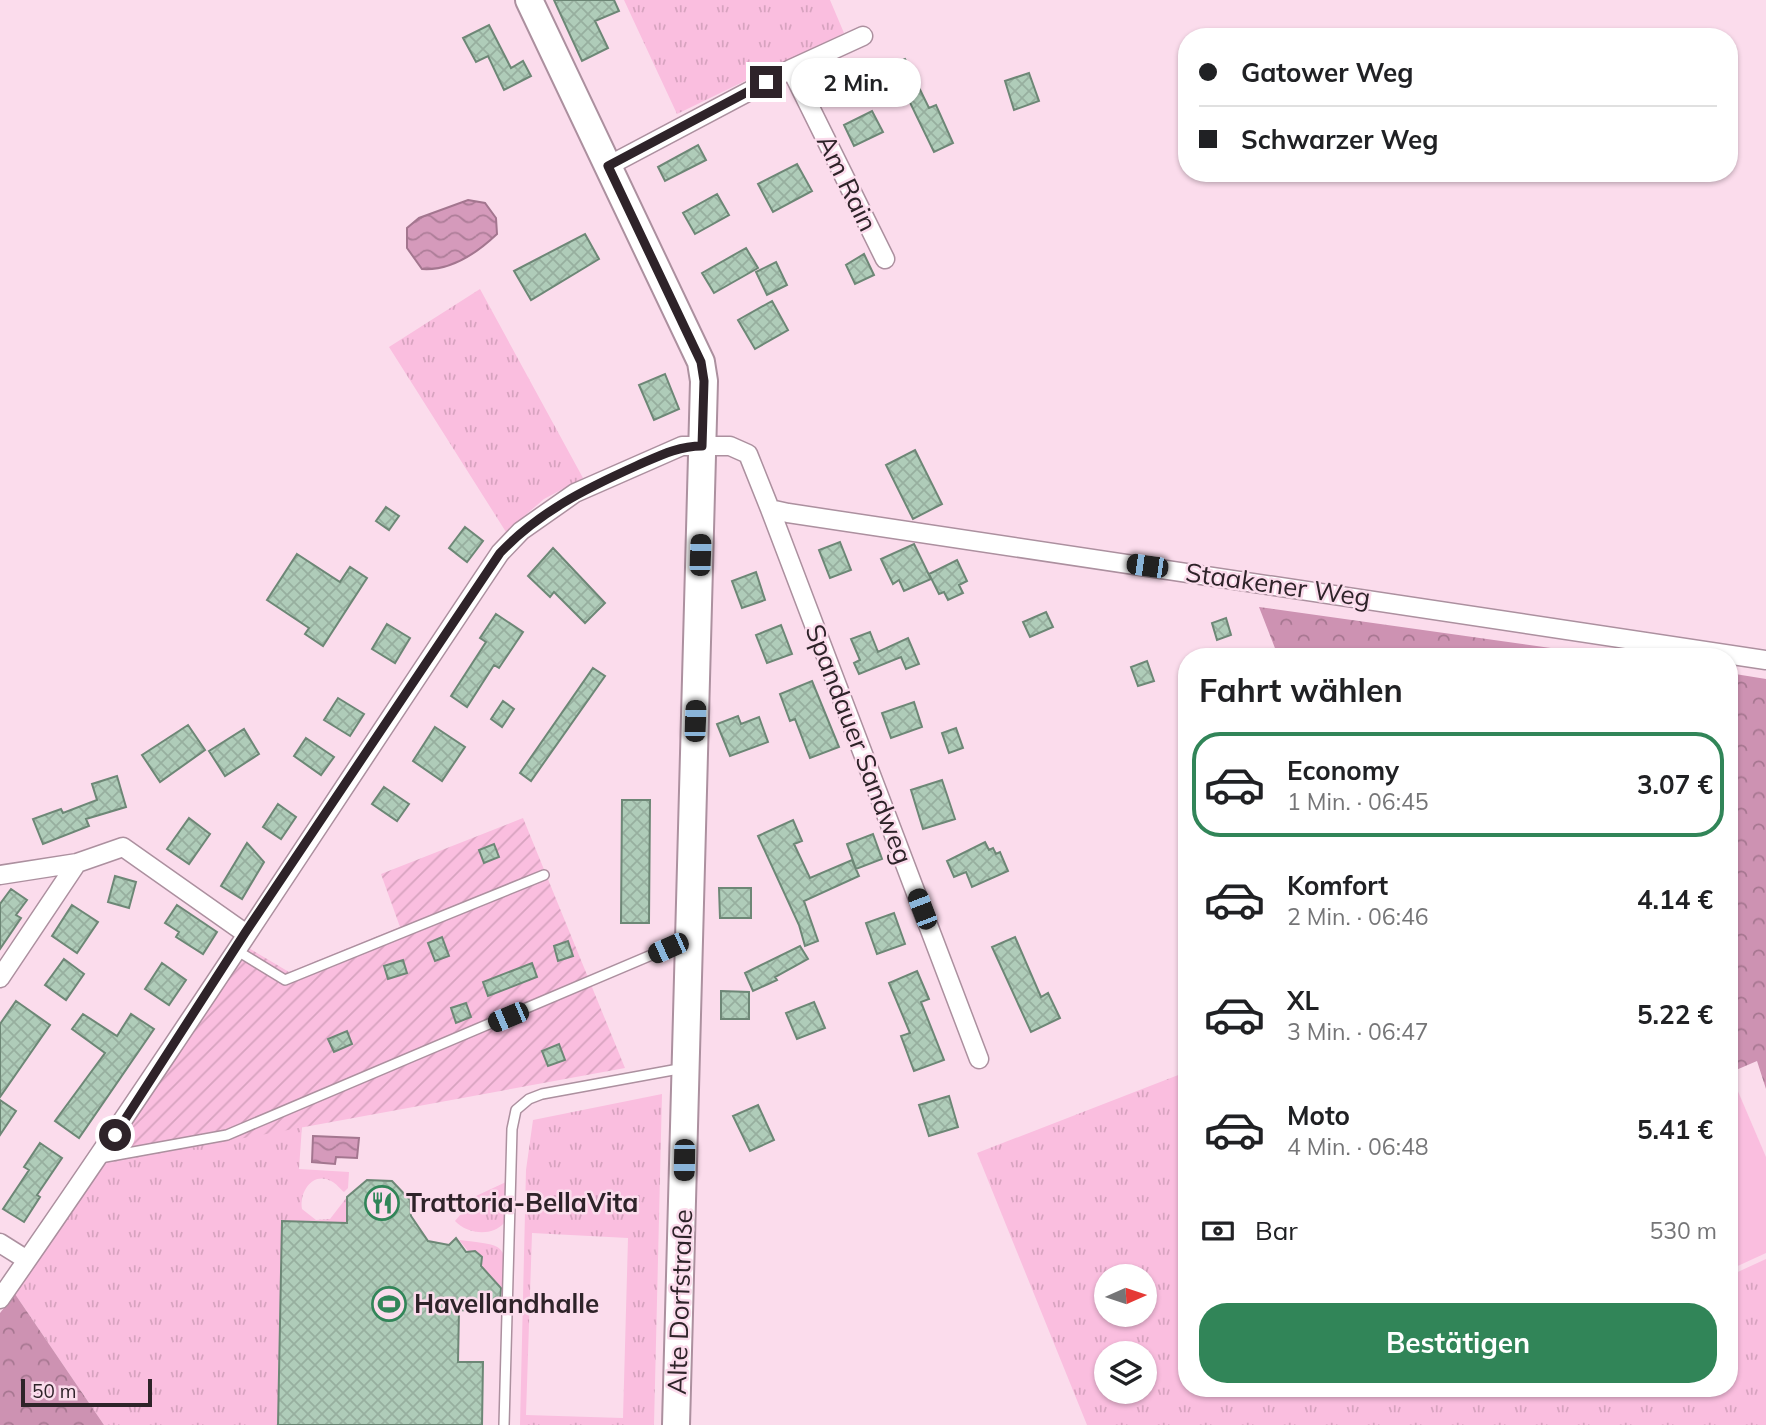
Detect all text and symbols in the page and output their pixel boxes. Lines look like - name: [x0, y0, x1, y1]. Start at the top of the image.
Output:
- text: Gatower Weg: [1241, 56, 1413, 89]
- callout: 2 Min.: [790, 57, 920, 106]
- route end: [750, 66, 782, 98]
- text: 2 Min.: [823, 68, 889, 97]
- text: Schwarzer Weg: [1241, 123, 1439, 156]
- street label: Am Rain: [810, 129, 885, 237]
- car: [689, 534, 712, 576]
- car: [1125, 553, 1170, 579]
- street label: Staakener Weg: [1183, 555, 1373, 614]
- street label: Spandauer Sandweg: [799, 619, 920, 868]
- text: Fahrt wählen: [1199, 670, 1403, 710]
- car: [684, 700, 707, 742]
- icon: car: [1203, 753, 1266, 816]
- text: Economy: [1287, 754, 1399, 787]
- text: 3.07 €: [1637, 768, 1713, 801]
- text: 1 Min. · 06:45: [1287, 787, 1429, 816]
- icon: car: [1203, 868, 1266, 931]
- text: Komfort: [1287, 869, 1388, 902]
- text: 4.14 €: [1637, 883, 1713, 916]
- car: [905, 886, 940, 932]
- text: 2 Min. · 06:46: [1287, 902, 1429, 931]
- car: [645, 930, 692, 966]
- icon: car: [1203, 983, 1266, 1046]
- text: XL: [1287, 984, 1319, 1017]
- text: 5.22 €: [1637, 998, 1713, 1031]
- car: [485, 999, 532, 1035]
- text: 3 Min. · 06:47: [1287, 1017, 1429, 1046]
- icon: car: [1203, 1098, 1266, 1161]
- text: Moto: [1287, 1099, 1350, 1132]
- text: 5.41 €: [1637, 1113, 1713, 1146]
- route start: [99, 1119, 131, 1151]
- text: 4 Min. · 06:48: [1287, 1132, 1429, 1161]
- car: [674, 1139, 695, 1181]
- restaurant icon: Trattoria-BellaVita: [363, 1184, 401, 1222]
- place label: Trattoria-BellaVita: [406, 1186, 638, 1219]
- street label: Alte Dorfstraße: [660, 1209, 699, 1395]
- icon: cash: [1199, 1212, 1237, 1250]
- text: Bar: [1255, 1214, 1298, 1247]
- text: 530 m: [1649, 1216, 1717, 1245]
- north arrow: [1094, 1264, 1157, 1326]
- map controls: [1094, 1264, 1157, 1404]
- sports icon: Havellandhalle: [370, 1285, 408, 1323]
- place label: Havellandhalle: [414, 1287, 599, 1320]
- button: Bestätigen: [1199, 1303, 1717, 1383]
- button: layers: [1094, 1341, 1157, 1404]
- scale bar: [21, 1376, 152, 1408]
- text: 50 m: [32, 1379, 76, 1403]

